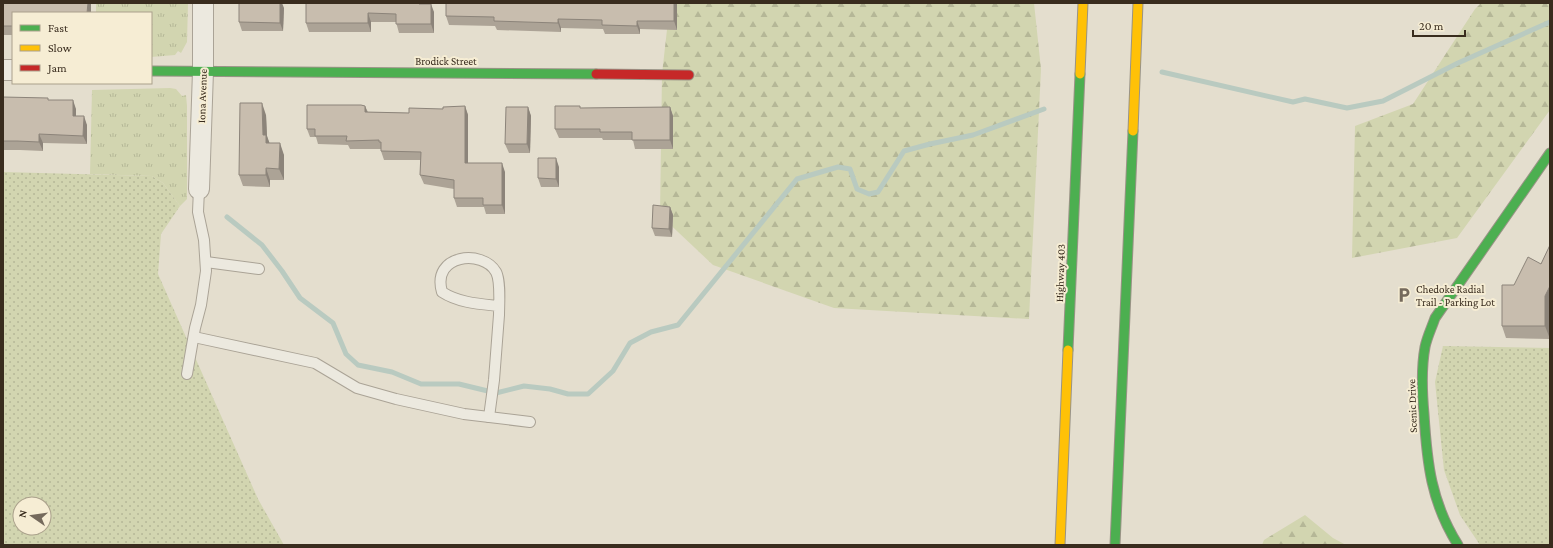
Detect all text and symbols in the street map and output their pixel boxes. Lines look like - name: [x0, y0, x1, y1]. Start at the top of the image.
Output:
- legend: [12, 12, 152, 84]
- scale bar: [1413, 12, 1465, 38]
- text: 20 m: [1419, 19, 1444, 33]
- text: Fast: [48, 21, 69, 35]
- text: Slow: [48, 41, 72, 55]
- street label: Brodick Street: [415, 55, 477, 67]
- text: Jam: [47, 61, 67, 75]
- street label: Iona Avenue: [195, 69, 209, 123]
- street label: Highway 403: [1053, 244, 1068, 302]
- place label: Chedoke Radial Trail - Parking Lot: [1416, 283, 1495, 309]
- parking icon: Chedoke Radial Trail - Parking Lot: [1395, 286, 1413, 304]
- street label: Scenic Drive: [1405, 379, 1419, 433]
- north arrow: [12, 496, 52, 536]
- text: N: [16, 508, 29, 519]

